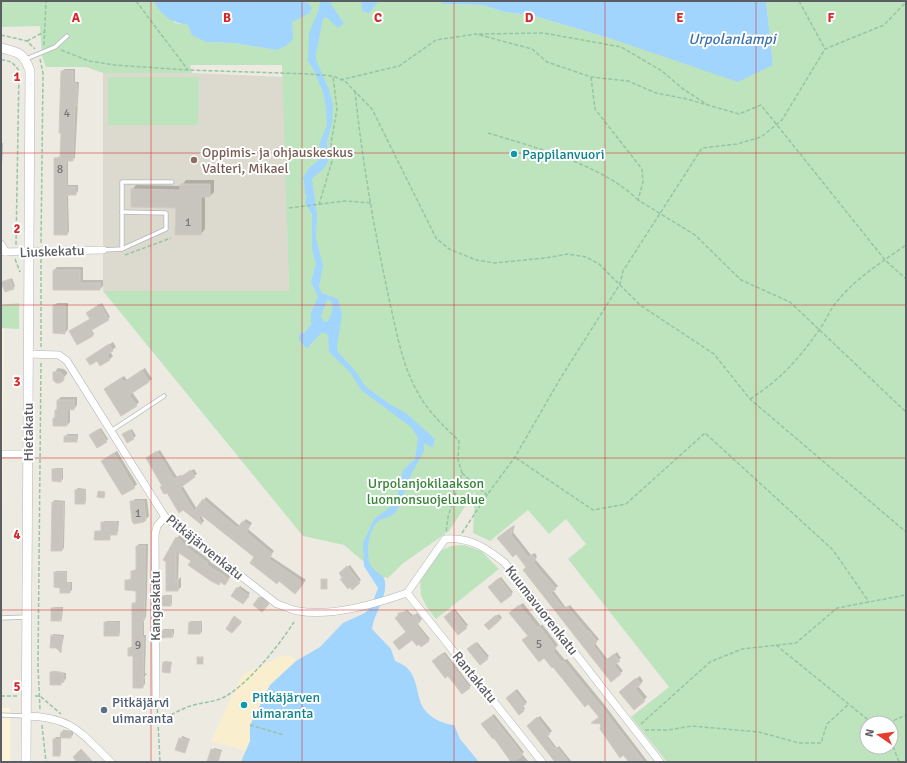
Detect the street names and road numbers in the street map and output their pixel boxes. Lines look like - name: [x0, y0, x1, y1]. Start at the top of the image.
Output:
- street label: Liuskekatu: [19, 242, 85, 261]
- street label: Hietakatu: [20, 403, 37, 461]
- street label: Pitkäjärvenkatu: [163, 511, 247, 584]
- street label: Kuumavuorenkatu: [501, 562, 582, 658]
- street label: Kangaskatu: [147, 571, 164, 641]
- street label: Rantakatu: [449, 648, 501, 707]

